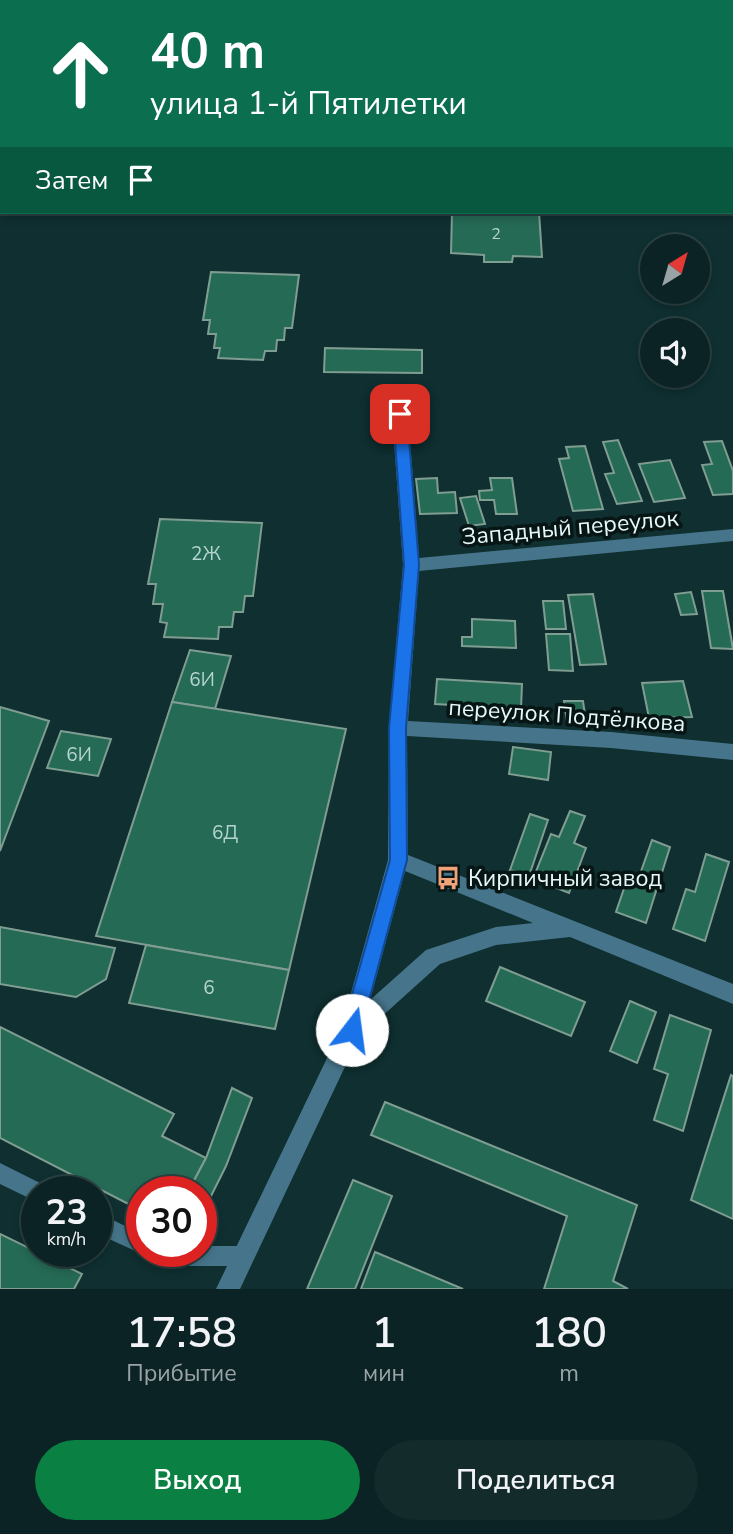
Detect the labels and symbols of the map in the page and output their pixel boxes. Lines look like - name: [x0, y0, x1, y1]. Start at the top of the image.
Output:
- house number: 2: [491, 223, 501, 245]
- north arrow: [640, 234, 710, 304]
- pin: [370, 384, 430, 444]
- street label: Западный переулок: [460, 502, 681, 552]
- house number: 2Ж: [191, 541, 222, 567]
- house number: 6И: [189, 667, 215, 693]
- street label: переулок Подтёлкова: [447, 692, 686, 739]
- house number: 6И: [66, 742, 92, 768]
- house number: 6Д: [212, 820, 238, 846]
- place label: Кирпичный завод: [468, 863, 662, 894]
- bus stop icon: Кирпичный завод: [434, 864, 462, 892]
- house number: 6: [203, 975, 215, 1001]
- position arrow: [315, 993, 389, 1067]
- speed limit sign: 30: [126, 1176, 217, 1267]

